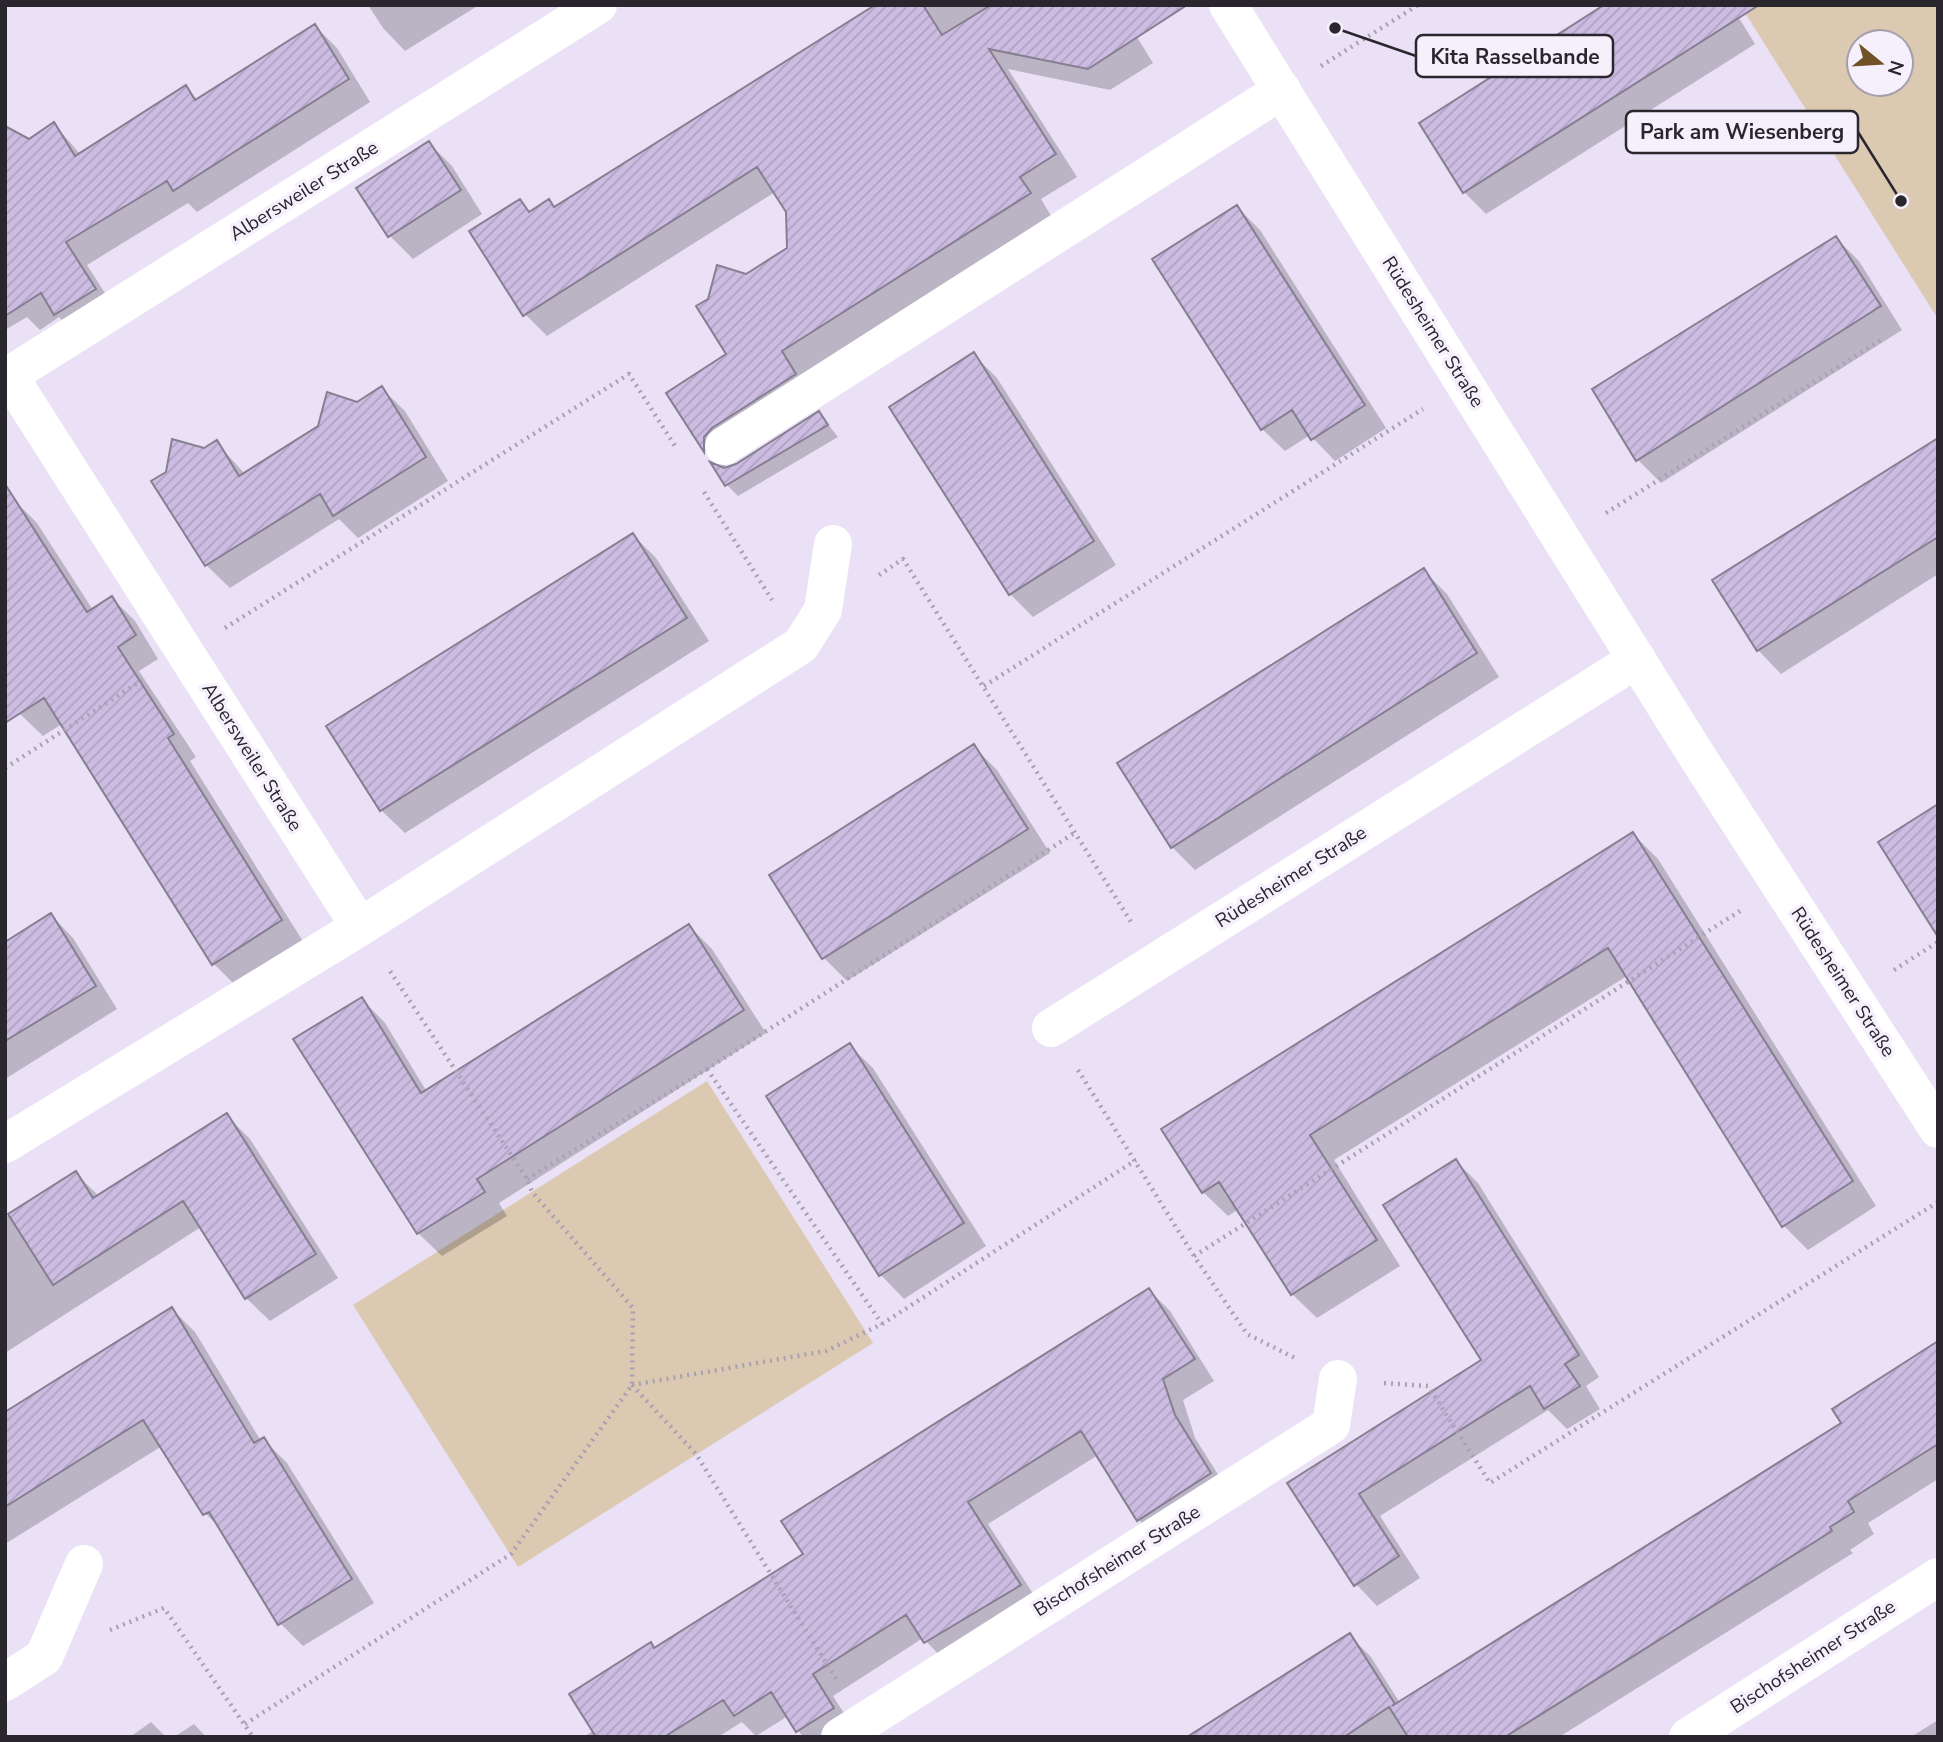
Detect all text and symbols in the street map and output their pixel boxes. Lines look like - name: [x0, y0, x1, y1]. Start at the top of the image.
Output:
- north arrow: [1845, 28, 1915, 98]
- callout: Kita Rasselbande: [1416, 35, 1613, 77]
- text: Kita Rasselbande: [1430, 43, 1600, 71]
- text: N: [1881, 57, 1910, 79]
- callout: Park am Wiesenberg: [1626, 111, 1858, 153]
- text: Park am Wiesenberg: [1640, 118, 1844, 146]
- street label: Albersweiler Straße: [225, 135, 383, 247]
- street label: Rüdesheimer Straße: [1376, 251, 1490, 413]
- street label: Albersweiler Straße: [196, 678, 308, 836]
- street label: Rüdesheimer Straße: [1210, 820, 1372, 934]
- street label: Rüdesheimer Straße: [1785, 902, 1901, 1062]
- street label: Bischofsheimer Straße: [1029, 1499, 1205, 1623]
- street label: Bischofsheimer Straße: [1725, 1594, 1901, 1720]

